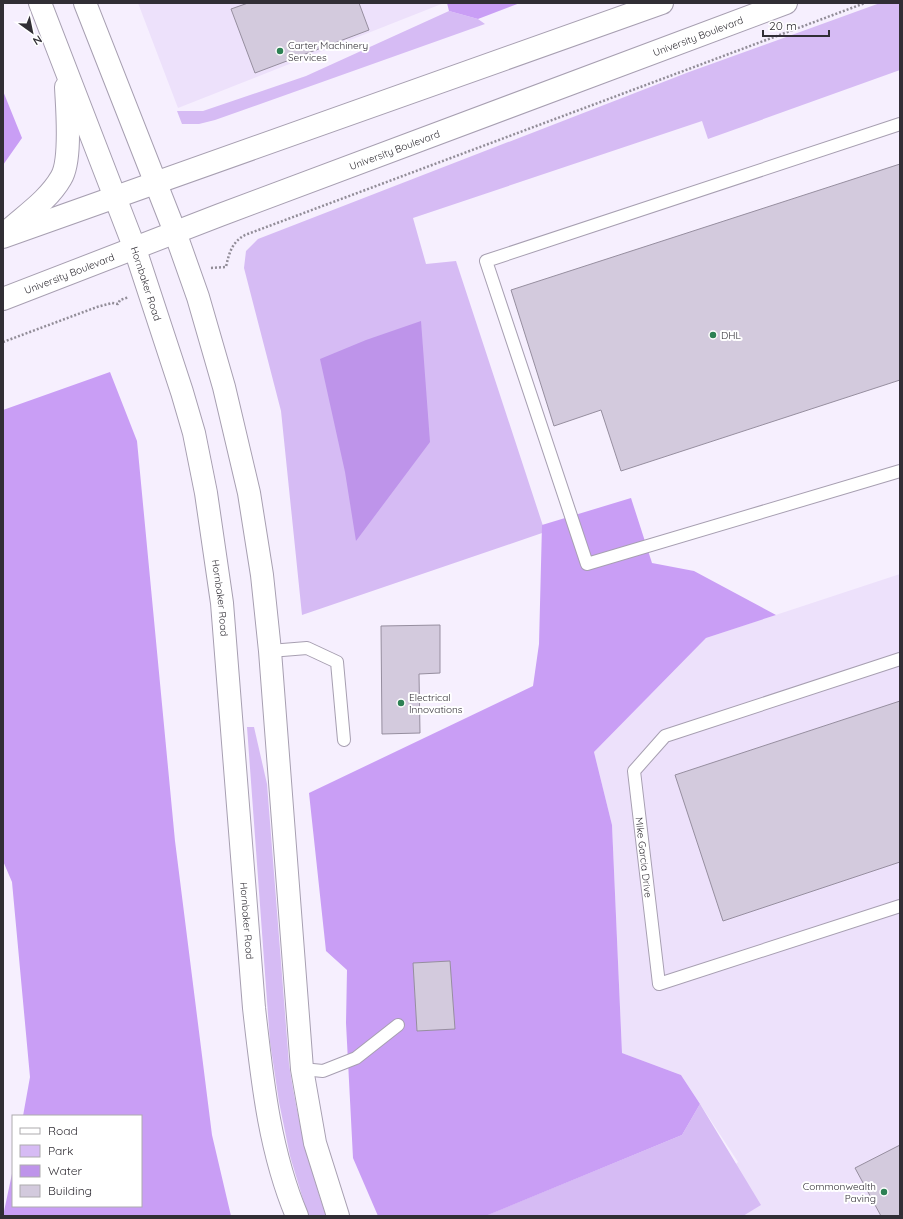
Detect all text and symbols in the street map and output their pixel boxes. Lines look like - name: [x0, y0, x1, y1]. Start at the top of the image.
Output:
- north arrow: [12, 12, 52, 52]
- scale bar: [763, 12, 829, 38]
- street label: University Boulevard: [651, 13, 745, 59]
- text: 20 m: [769, 18, 797, 33]
- text: N: [30, 32, 45, 48]
- place label: Carter Machinery Services: [288, 39, 368, 64]
- marker: Carter Machinery Services: [275, 46, 285, 56]
- street label: University Boulevard: [347, 127, 442, 173]
- street label: Hornbaker Road: [128, 245, 165, 322]
- street label: University Boulevard: [22, 250, 116, 297]
- place label: DHL: [721, 329, 741, 342]
- marker: DHL: [708, 330, 718, 340]
- street label: Hornbaker Road: [209, 559, 231, 637]
- place label: Electrical Innovations: [409, 691, 463, 716]
- marker: Electrical Innovations: [396, 698, 406, 708]
- street label: Mike Garcia Drive: [633, 816, 655, 899]
- street label: Hornbaker Road: [238, 882, 257, 960]
- legend: [12, 1115, 142, 1207]
- text: Road: [48, 1123, 78, 1138]
- text: Park: [48, 1143, 73, 1158]
- text: Water: [48, 1163, 83, 1178]
- place label: Commonwealth Paving: [803, 1180, 876, 1205]
- text: Building: [48, 1183, 92, 1198]
- marker: Commonwealth Paving: [879, 1187, 889, 1197]

